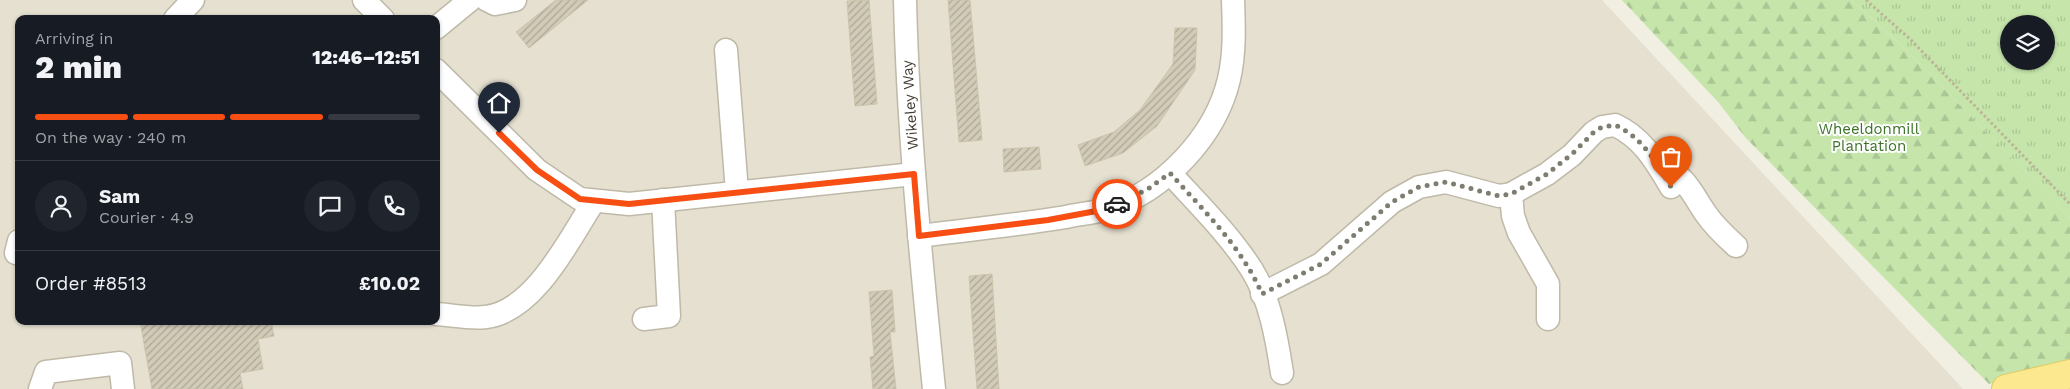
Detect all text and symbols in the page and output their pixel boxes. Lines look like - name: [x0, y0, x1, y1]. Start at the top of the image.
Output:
- map controls: [2000, 15, 2055, 70]
- button: layers: [2000, 15, 2055, 70]
- text: Arriving in: [35, 29, 113, 48]
- text: 12:46–12:51: [312, 46, 420, 69]
- text: 2 min: [35, 48, 122, 86]
- street label: Wikeley Way: [898, 59, 922, 150]
- pin: [478, 82, 520, 133]
- icon: home: [485, 89, 513, 117]
- park label: Wheeldonmill Plantation: [1819, 120, 1920, 155]
- text: On the way · 240 m: [35, 128, 186, 147]
- pin: [1650, 136, 1692, 187]
- icon: bag: [1657, 143, 1685, 171]
- courier: [1092, 179, 1142, 229]
- button: person: [35, 180, 87, 232]
- button: chat: [304, 180, 356, 232]
- button: phone: [368, 180, 420, 232]
- text: Sam: [99, 185, 140, 208]
- icon: car: [1103, 190, 1131, 218]
- text: Courier · 4.9: [99, 208, 194, 227]
- text: Order #8513: [35, 272, 147, 295]
- text: £10.02: [359, 272, 420, 295]

